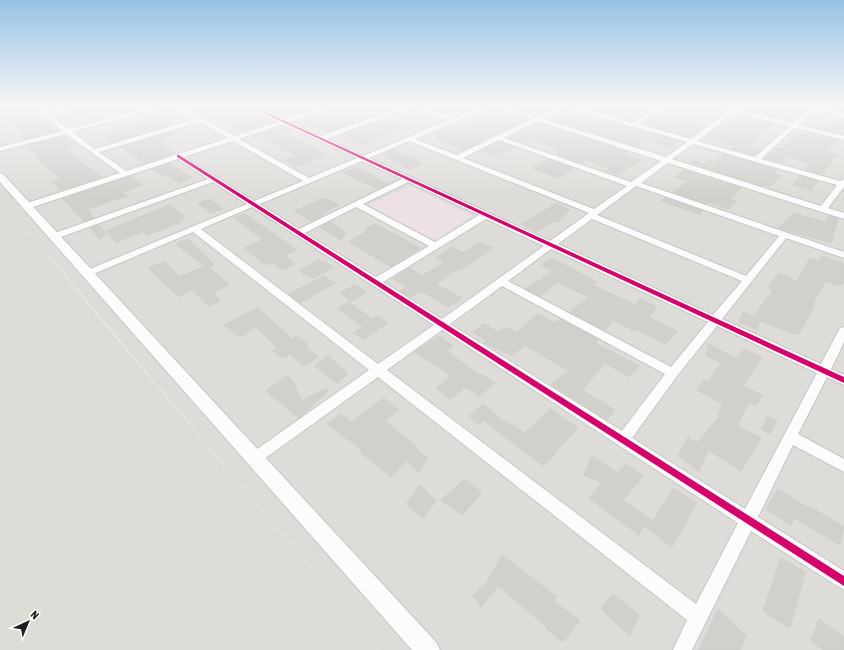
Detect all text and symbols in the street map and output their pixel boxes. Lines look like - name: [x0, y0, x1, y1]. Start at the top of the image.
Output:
- north arrow: [8, 602, 48, 642]
- text: N: [28, 608, 41, 621]

